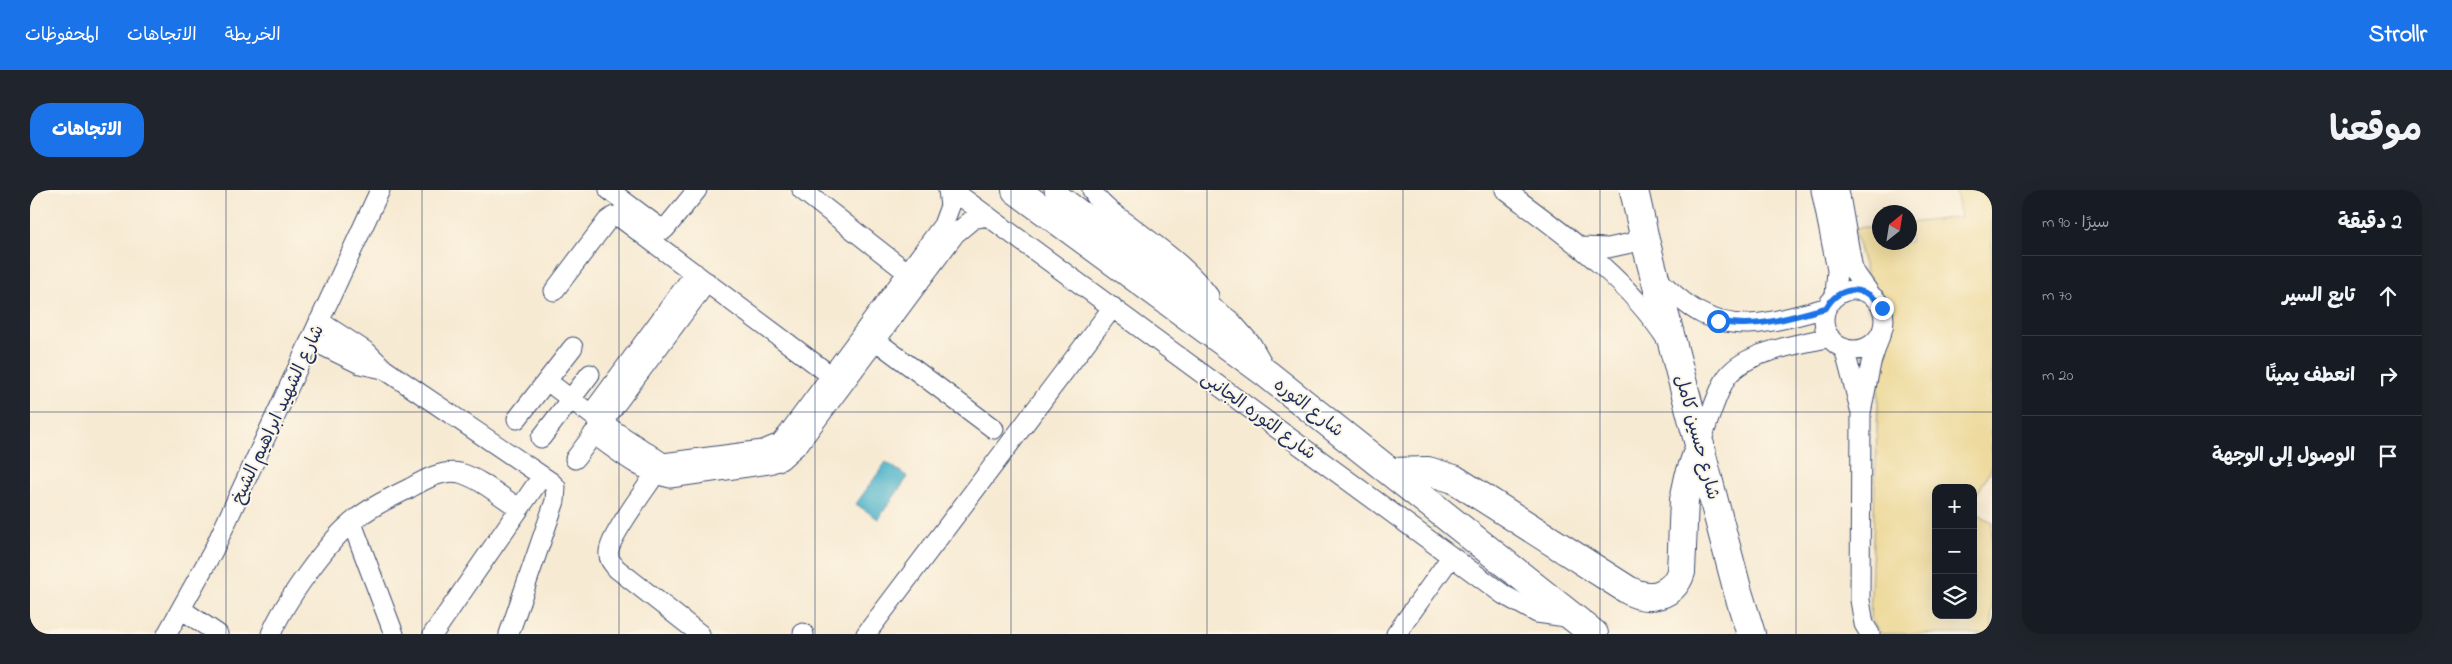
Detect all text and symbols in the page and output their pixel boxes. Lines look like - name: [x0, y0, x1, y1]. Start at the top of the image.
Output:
- text: Strollr: [2369, 18, 2427, 53]
- text: المحفوظات: [25, 23, 99, 49]
- text: الاتجاهات: [127, 23, 197, 49]
- text: الخريطة: [225, 23, 281, 49]
- button: الاتجاهات: [30, 103, 144, 157]
- text: موقعنا: [2329, 106, 2422, 157]
- north arrow: [1872, 205, 1917, 250]
- text: 2 دقيقة: [2338, 208, 2402, 238]
- text: سيرًا · 90 m: [2042, 211, 2109, 235]
- icon: ahead: [2374, 282, 2402, 310]
- text: تابع السير: [2283, 283, 2355, 310]
- text: 70 m: [2042, 284, 2072, 308]
- route end: [1871, 297, 1894, 320]
- route start: [1707, 310, 1730, 333]
- street label: شارع الشهيد ابراهيم الشيخ: [226, 321, 332, 509]
- icon: right: [2374, 362, 2402, 390]
- text: انعطف يمينًا: [2265, 363, 2355, 390]
- text: 20 m: [2042, 364, 2073, 388]
- street label: شارع الثوره الجانبى: [1195, 366, 1321, 467]
- street label: شارع حسين كامل: [1667, 372, 1725, 503]
- street label: شارع الثوره: [1267, 373, 1348, 444]
- icon: arrive: [2374, 442, 2402, 470]
- text: الوصول إلى الوجهة: [2212, 443, 2355, 470]
- map controls: [1932, 484, 1977, 619]
- button: +: [1932, 484, 1977, 529]
- button: −: [1932, 529, 1977, 574]
- button: layers: [1932, 574, 1977, 619]

